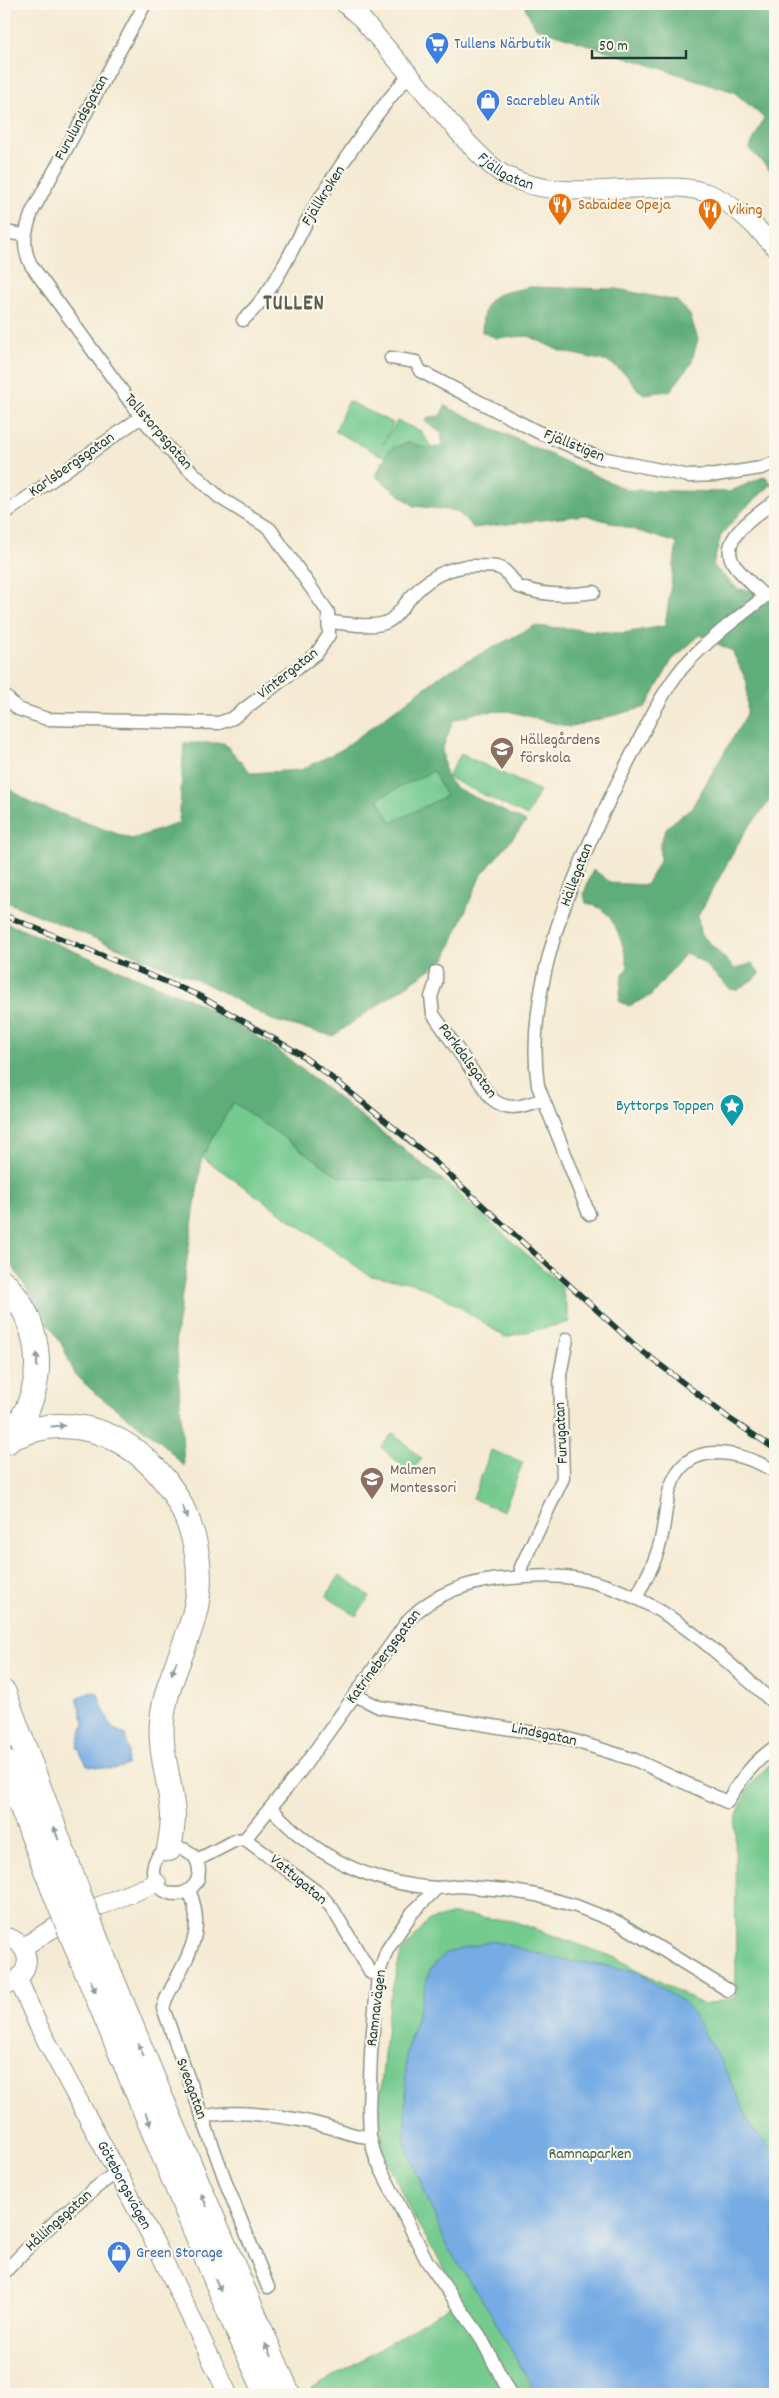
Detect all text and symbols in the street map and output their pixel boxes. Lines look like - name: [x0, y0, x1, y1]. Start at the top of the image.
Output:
- scale bar: [592, 28, 685, 60]
- supermarket icon: Tullens Närbutik: [424, 31, 450, 65]
- place label: Tullens Närbutik: [454, 33, 551, 56]
- text: 50 m: [599, 36, 628, 58]
- street label: Furulundsgatan: [49, 71, 115, 165]
- shop icon: Sacrebleu Antik: [475, 88, 501, 122]
- place label: Sacrebleu Antik: [506, 90, 600, 113]
- street label: Fjällgatan: [472, 147, 536, 197]
- street label: Fjällkroken: [296, 161, 352, 231]
- restaurant icon: Sabaidee Opeja: [547, 192, 573, 226]
- place label: Sabaidee Opeja: [578, 194, 671, 217]
- restaurant icon: Viking: [697, 197, 723, 231]
- place label: Viking: [728, 199, 763, 222]
- district label: TULLEN: [263, 290, 325, 320]
- street label: Tollstorpsgatan: [118, 389, 198, 475]
- street label: Fjällstigen: [540, 423, 608, 469]
- street label: Karlsbergsgatan: [24, 427, 120, 503]
- street label: Vintergatan: [252, 643, 324, 705]
- place label: Hällegårdens förskola: [520, 729, 601, 770]
- school or university icon: Hällegårdens förskola: [489, 736, 515, 770]
- street label: Hällegatan: [554, 840, 600, 910]
- street label: Parkdalsgatan: [432, 1019, 502, 1103]
- place icon: Byttorps Toppen: [719, 1093, 745, 1127]
- place label: Byttorps Toppen: [616, 1095, 714, 1118]
- one-way arrow: [33, 1352, 41, 1368]
- street label: Furugatan: [549, 1401, 575, 1465]
- one-way arrow: [50, 1422, 66, 1430]
- place label: Malmen Montessori: [390, 1459, 456, 1500]
- school or university icon: Malmen Montessori: [359, 1466, 385, 1500]
- one-way arrow: [181, 1505, 189, 1519]
- street label: Katrinebergsgatan: [341, 1605, 427, 1709]
- one-way arrow: [170, 1661, 178, 1676]
- street label: Lindsgatan: [509, 1717, 579, 1753]
- one-way arrow: [52, 1825, 60, 1840]
- street label: Vattugatan: [264, 1849, 332, 1911]
- street label: Ramnavägen: [361, 1968, 393, 2048]
- one-way arrow: [89, 1979, 97, 1993]
- one-way arrow: [137, 2043, 145, 2057]
- street label: Sveagatan: [169, 2055, 213, 2123]
- one-way arrow: [144, 2112, 152, 2127]
- street label: Göteborgsvägen: [91, 2137, 157, 2234]
- park label: Ramnaparken: [549, 2143, 632, 2166]
- street label: Hållingsgatan: [20, 2185, 98, 2257]
- one-way arrow: [199, 2193, 207, 2207]
- shop icon: Green Storage: [106, 2240, 132, 2274]
- place label: Green Storage: [136, 2242, 223, 2265]
- one-way arrow: [215, 2278, 223, 2292]
- one-way arrow: [263, 2343, 271, 2357]

